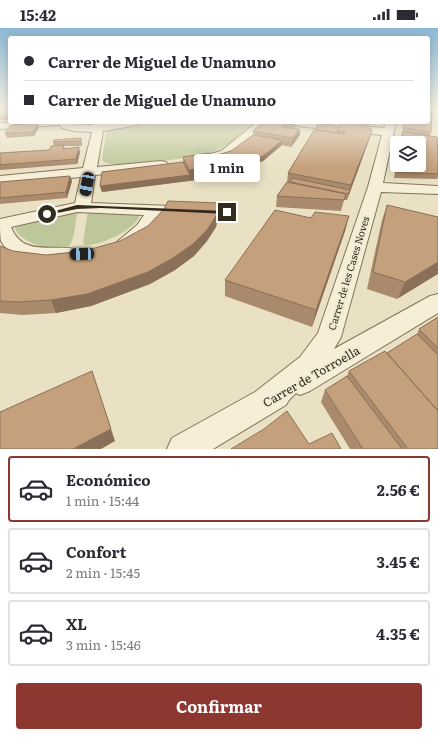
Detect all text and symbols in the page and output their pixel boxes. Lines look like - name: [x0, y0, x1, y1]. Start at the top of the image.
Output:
- text: 15:42: [20, 3, 56, 26]
- text: Carrer de Miguel de Unamuno: [48, 50, 276, 73]
- text: Carrer de Miguel de Unamuno: [48, 88, 276, 111]
- map controls: [390, 136, 426, 172]
- button: layers: [390, 136, 426, 172]
- callout: 1 min: [194, 154, 260, 182]
- text: 1 min: [210, 158, 244, 177]
- car: [79, 171, 95, 197]
- route end: [218, 203, 236, 221]
- route start: [38, 205, 56, 223]
- street label: Carrer de les Cases Noves: [324, 214, 373, 332]
- car: [70, 248, 94, 260]
- street label: Carrer de Torroella: [259, 341, 363, 411]
- text: Económico: [66, 468, 151, 491]
- icon: car: [18, 471, 54, 507]
- text: 2.56 €: [377, 478, 420, 501]
- text: 1 min · 15:44: [66, 491, 139, 510]
- text: Confort: [66, 540, 126, 563]
- icon: car: [18, 543, 54, 579]
- text: 3.45 €: [376, 550, 420, 573]
- text: 2 min · 15:45: [66, 563, 140, 582]
- text: XL: [66, 612, 87, 635]
- icon: car: [18, 615, 54, 651]
- text: 4.35 €: [376, 622, 420, 645]
- text: 3 min · 15:46: [66, 635, 141, 654]
- button: Confirmar: [16, 683, 422, 729]

